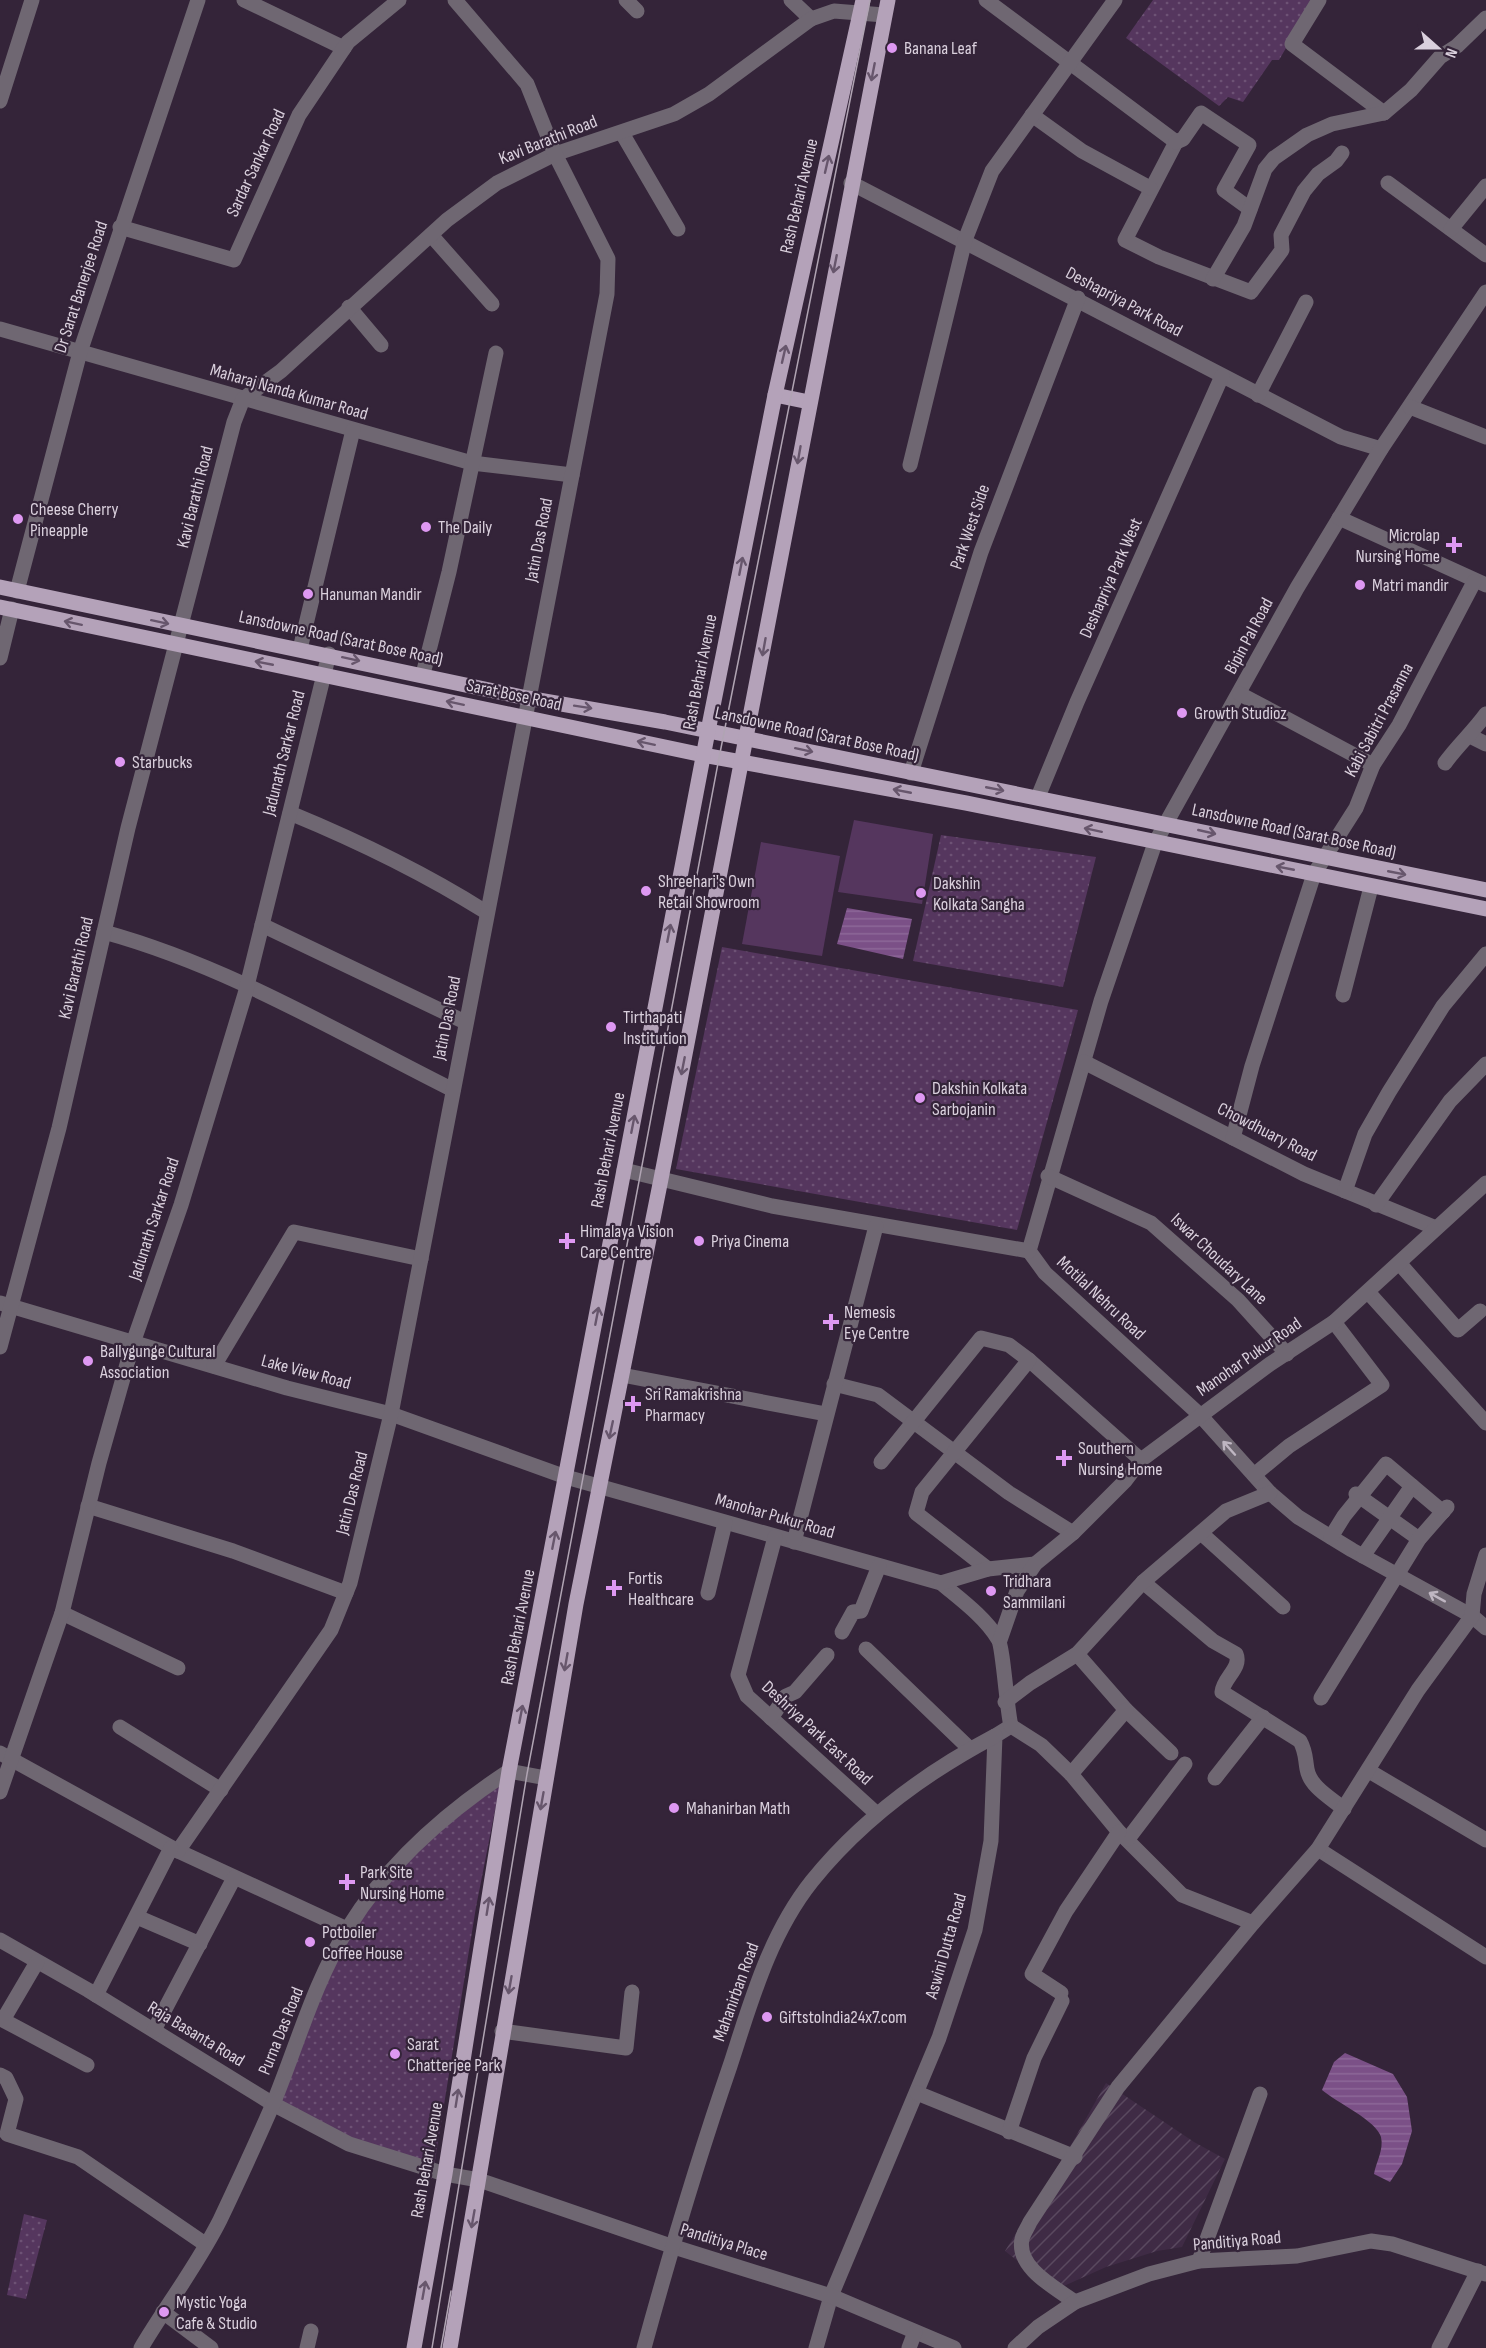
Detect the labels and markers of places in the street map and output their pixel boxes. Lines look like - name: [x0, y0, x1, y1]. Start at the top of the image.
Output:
- place label: Banana Leaf: [904, 38, 978, 59]
- marker: Banana Leaf: [885, 41, 899, 55]
- place label: Cheese Cherry Pineapple: [30, 499, 119, 541]
- marker: Cheese Cherry Pineapple: [11, 512, 25, 526]
- place label: The Daily: [438, 517, 492, 538]
- marker: The Daily: [419, 520, 433, 534]
- place label: Microlap Nursing Home: [1355, 525, 1440, 567]
- marker: Microlap Nursing Home: [1445, 536, 1463, 554]
- place label: Matri mandir: [1372, 575, 1449, 596]
- marker: Matri mandir: [1353, 578, 1367, 592]
- place label: Hanuman Mandir: [320, 584, 422, 605]
- marker: Hanuman Mandir: [301, 587, 315, 601]
- place label: Growth Studioz: [1194, 703, 1287, 724]
- marker: Growth Studioz: [1175, 706, 1189, 720]
- place label: Starbucks: [132, 752, 192, 773]
- marker: Starbucks: [113, 755, 127, 769]
- place label: Shreehari's Own Retail Showroom: [658, 871, 759, 913]
- place label: Dakshin Kolkata Sangha: [933, 873, 1025, 915]
- marker: Shreehari's Own Retail Showroom: [639, 884, 653, 898]
- marker: Dakshin Kolkata Sangha: [914, 886, 928, 900]
- place label: Tirthapati Institution: [623, 1007, 687, 1049]
- marker: Tirthapati Institution: [604, 1020, 618, 1034]
- place label: Dakshin Kolkata Sarbojanin: [932, 1078, 1027, 1120]
- marker: Dakshin Kolkata Sarbojanin: [913, 1091, 927, 1105]
- place label: Himalaya Vision Care Centre: [580, 1221, 674, 1263]
- place label: Priya Cinema: [711, 1231, 789, 1252]
- marker: Himalaya Vision Care Centre: [558, 1232, 576, 1250]
- marker: Priya Cinema: [692, 1234, 706, 1248]
- place label: Nemesis Eye Centre: [844, 1302, 910, 1344]
- marker: Nemesis Eye Centre: [822, 1313, 840, 1331]
- place label: Ballygunge Cultural Association: [99, 1341, 216, 1383]
- marker: Ballygunge Cultural Association: [81, 1354, 95, 1368]
- place label: Sri Ramakrishna Pharmacy: [645, 1384, 742, 1426]
- marker: Sri Ramakrishna Pharmacy: [626, 1397, 640, 1411]
- place label: Southern Nursing Home: [1078, 1438, 1163, 1480]
- marker: Southern Nursing Home: [1055, 1449, 1073, 1467]
- place label: Fortis Healthcare: [628, 1568, 694, 1610]
- place label: Tridhara Sammilani: [1003, 1571, 1065, 1613]
- marker: Fortis Healthcare: [605, 1579, 623, 1597]
- marker: Tridhara Sammilani: [984, 1584, 998, 1598]
- place label: Mahanirban Math: [686, 1798, 790, 1819]
- marker: Mahanirban Math: [667, 1801, 681, 1815]
- place label: Park Site Nursing Home: [360, 1862, 445, 1904]
- marker: Park Site Nursing Home: [338, 1873, 356, 1891]
- place label: Potboiler Coffee House: [322, 1922, 403, 1964]
- marker: Potboiler Coffee House: [303, 1935, 317, 1949]
- place label: GiftstoIndia24x7.com: [779, 2007, 907, 2028]
- marker: GiftstoIndia24x7.com: [760, 2010, 774, 2024]
- place label: Sarat Chatterjee Park: [407, 2034, 501, 2076]
- marker: Sarat Chatterjee Park: [388, 2047, 402, 2061]
- place label: Mystic Yoga Cafe & Studio: [176, 2292, 257, 2334]
- marker: Mystic Yoga Cafe & Studio: [157, 2305, 171, 2319]

